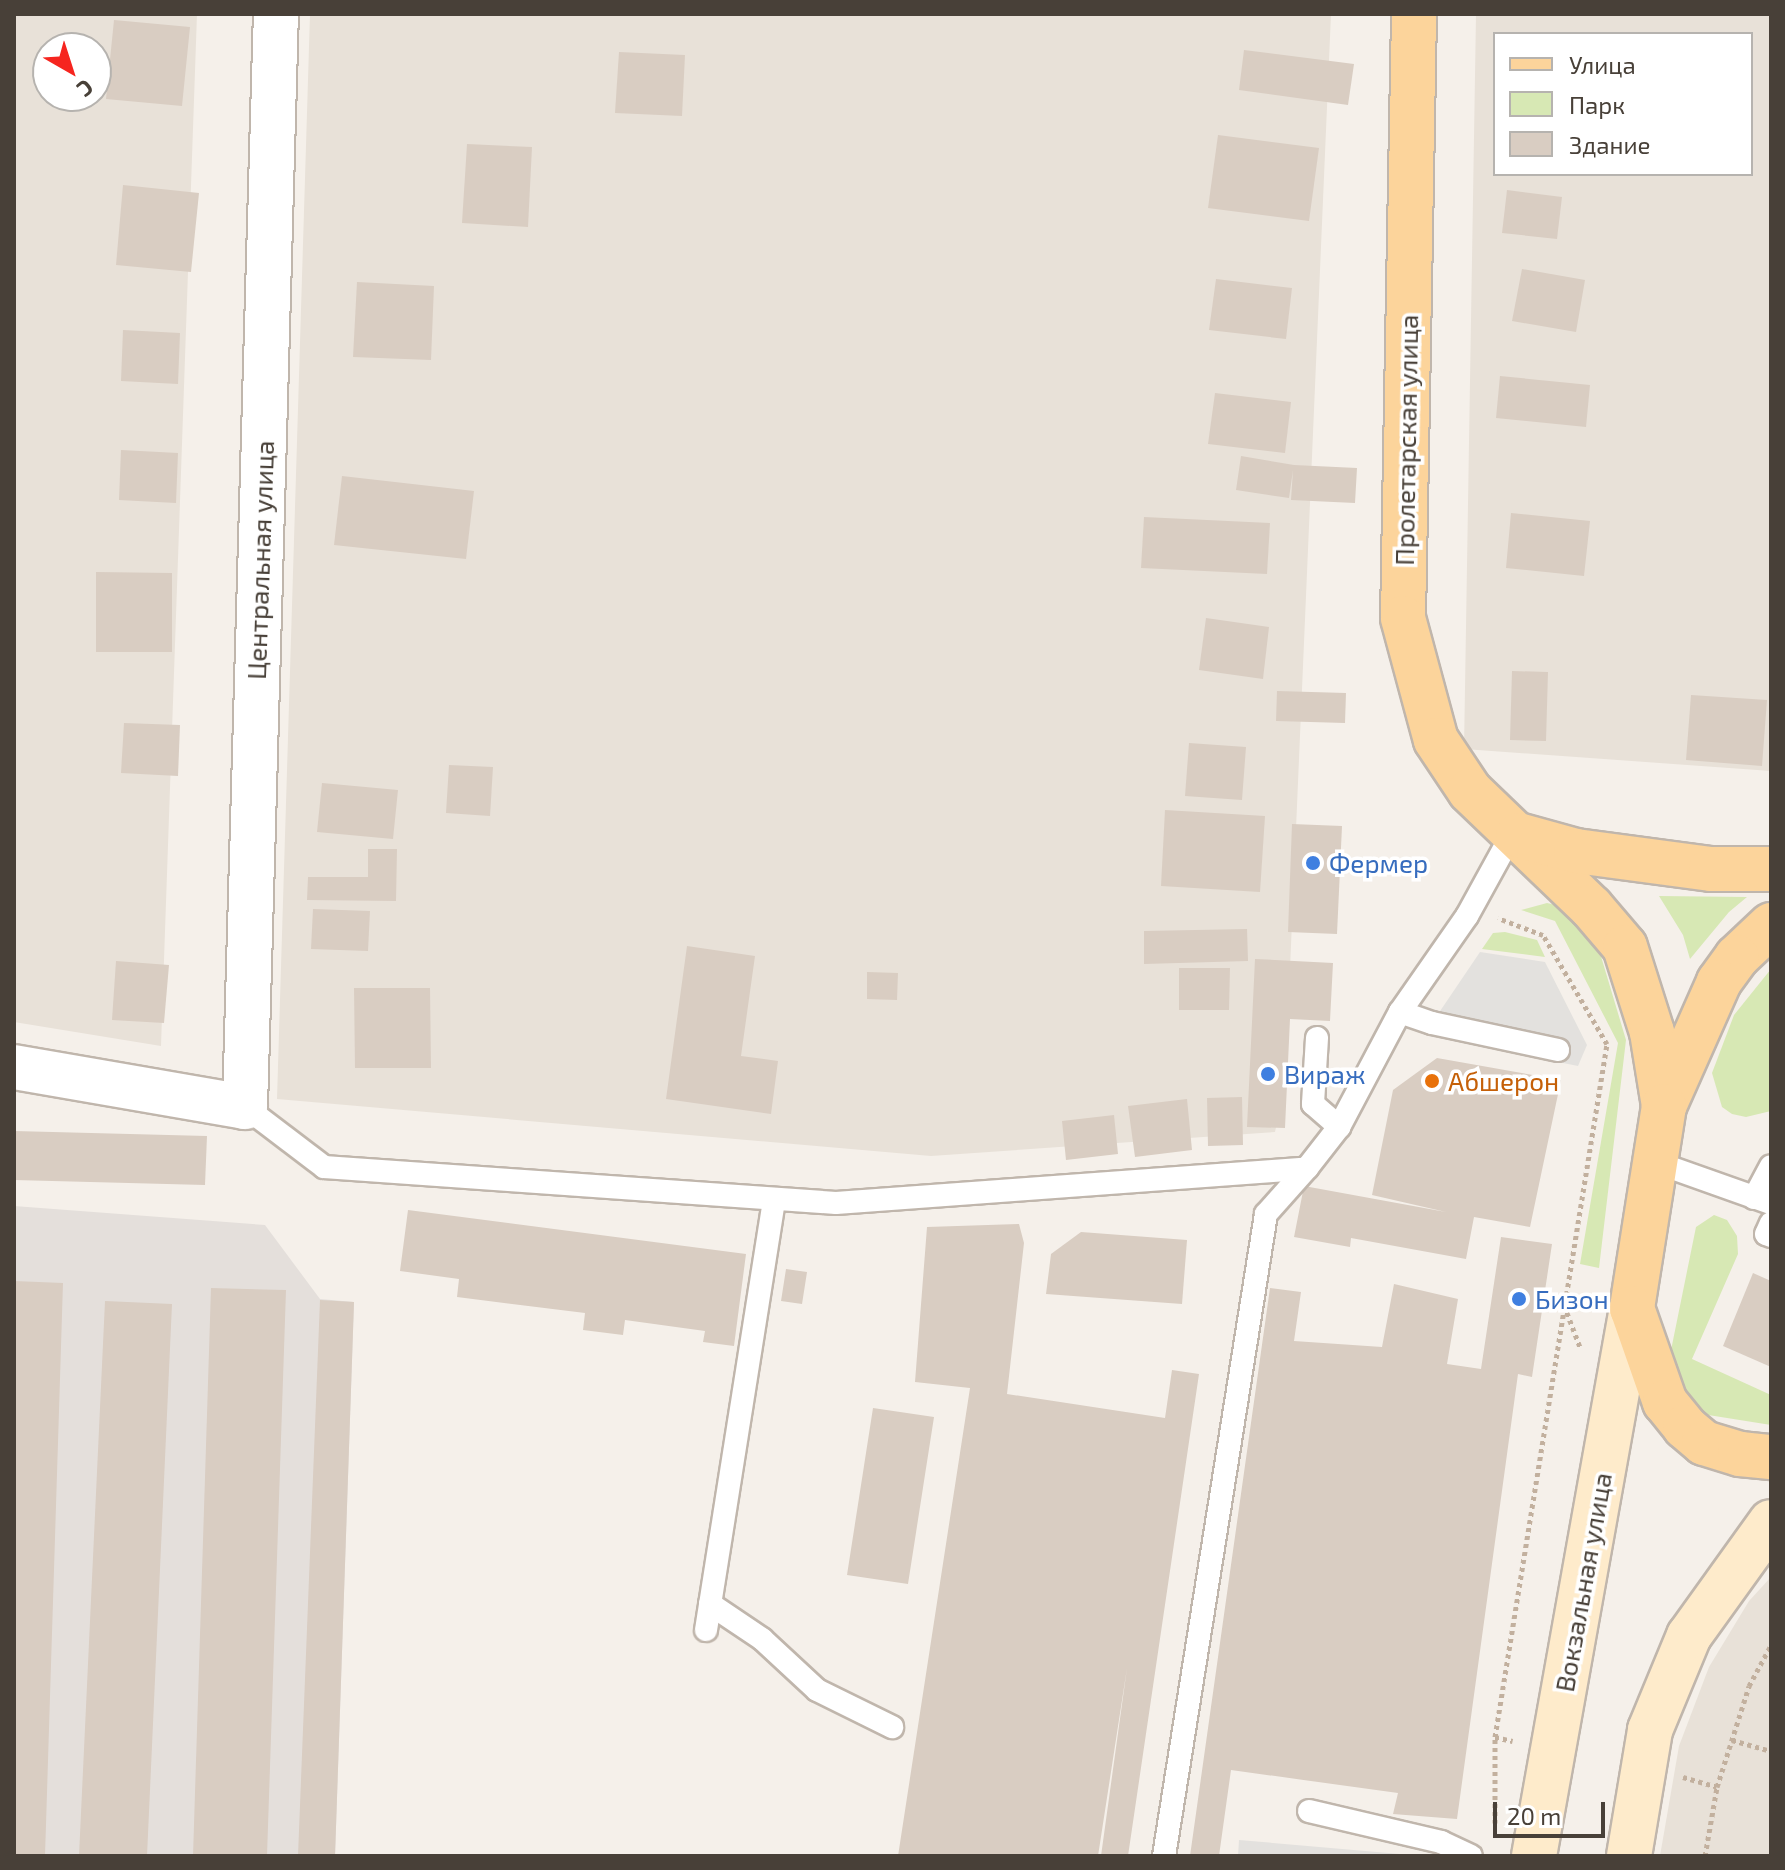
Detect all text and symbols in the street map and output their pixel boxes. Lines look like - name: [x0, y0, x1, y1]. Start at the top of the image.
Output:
- north arrow: [32, 32, 112, 112]
- legend: [1493, 32, 1753, 176]
- text: Улица: [1569, 50, 1636, 79]
- text: С: [73, 75, 99, 103]
- text: Парк: [1569, 90, 1625, 119]
- text: Здание: [1569, 130, 1651, 159]
- street label: Пролетарская улица: [1388, 314, 1424, 566]
- street label: Центральная улица: [240, 440, 280, 680]
- place label: Фермер: [1329, 847, 1428, 879]
- marker: Фермер: [1304, 854, 1322, 872]
- place label: Вираж: [1284, 1058, 1365, 1090]
- marker: Вираж: [1259, 1065, 1277, 1083]
- place label: Абшерон: [1448, 1065, 1559, 1097]
- marker: Абшерон: [1423, 1072, 1441, 1090]
- place label: Бизон: [1535, 1283, 1609, 1315]
- marker: Бизон: [1510, 1290, 1528, 1308]
- street label: Вокзальная улица: [1548, 1470, 1618, 1694]
- scale bar: [1497, 1786, 1609, 1836]
- text: 20 m: [1507, 1801, 1561, 1830]

